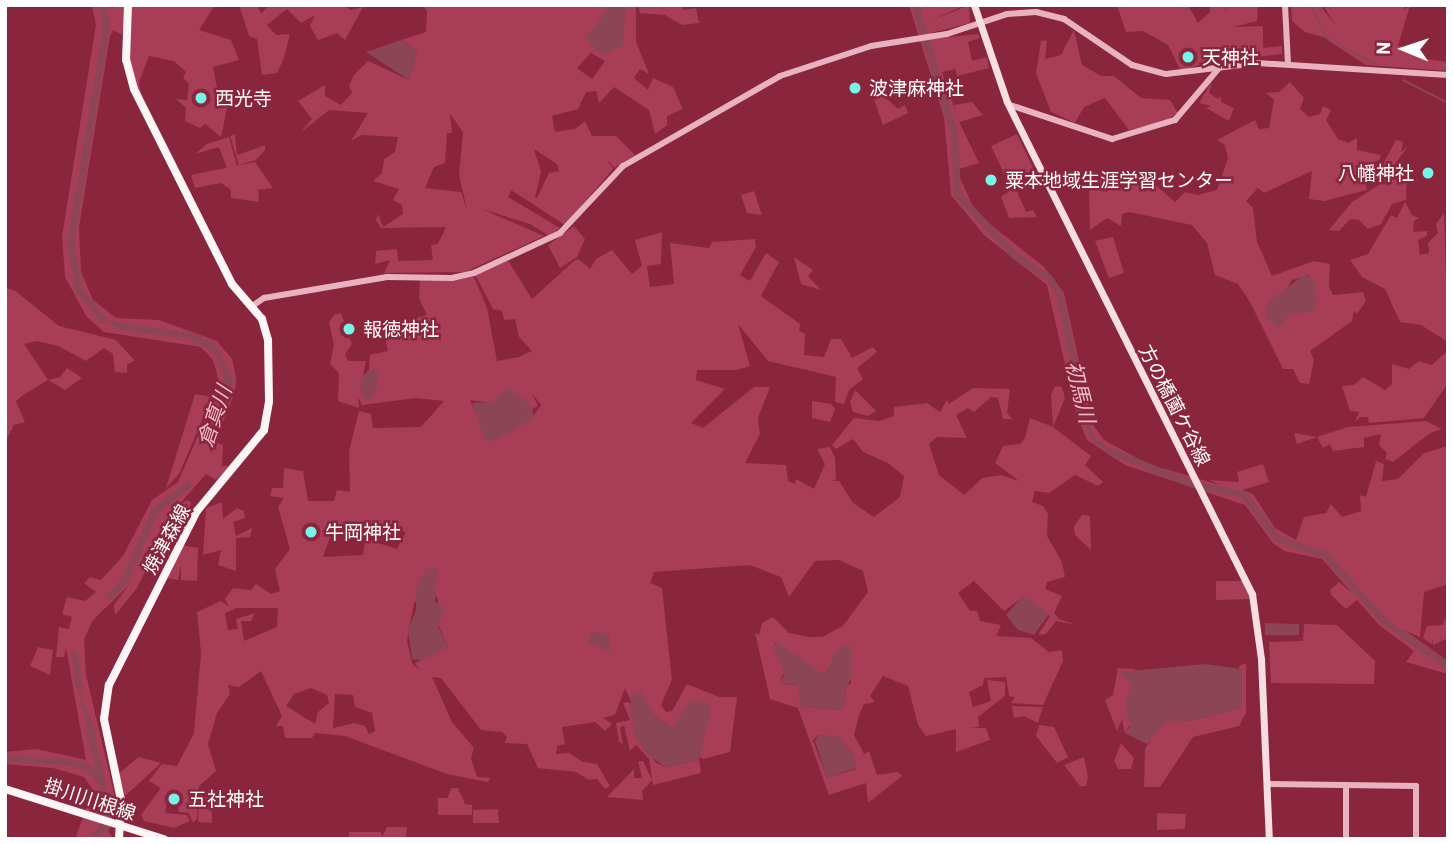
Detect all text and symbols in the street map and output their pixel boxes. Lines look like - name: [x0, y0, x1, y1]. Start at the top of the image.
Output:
- north arrow: [1369, 14, 1439, 84]
- text: N: [1371, 42, 1394, 55]
- place label: 天神社: [1202, 46, 1259, 68]
- marker: 天神社: [1180, 49, 1196, 65]
- place label: 波津麻神社: [869, 77, 964, 99]
- marker: 波津麻神社: [847, 80, 863, 96]
- place label: 西光寺: [215, 87, 272, 109]
- marker: 西光寺: [193, 90, 209, 106]
- place label: 八幡神社: [1338, 162, 1414, 184]
- marker: 八幡神社: [1420, 165, 1436, 181]
- place label: 粟本地域生涯学習センター: [1005, 169, 1233, 191]
- marker: 粟本地域生涯学習センター: [983, 172, 999, 188]
- place label: 報徳神社: [363, 318, 439, 340]
- marker: 報徳神社: [341, 321, 357, 337]
- street label: 方の橋薗ケ谷線: [1135, 341, 1215, 469]
- water label: 初馬川: [1061, 358, 1101, 426]
- water label: 倉真川: [192, 382, 236, 450]
- street label: 焼津森線: [138, 500, 194, 578]
- place label: 牛岡神社: [325, 521, 401, 543]
- marker: 牛岡神社: [303, 524, 319, 540]
- street label: 掛川川根線: [41, 773, 139, 825]
- place label: 五社神社: [188, 788, 264, 810]
- marker: 五社神社: [166, 791, 182, 807]

